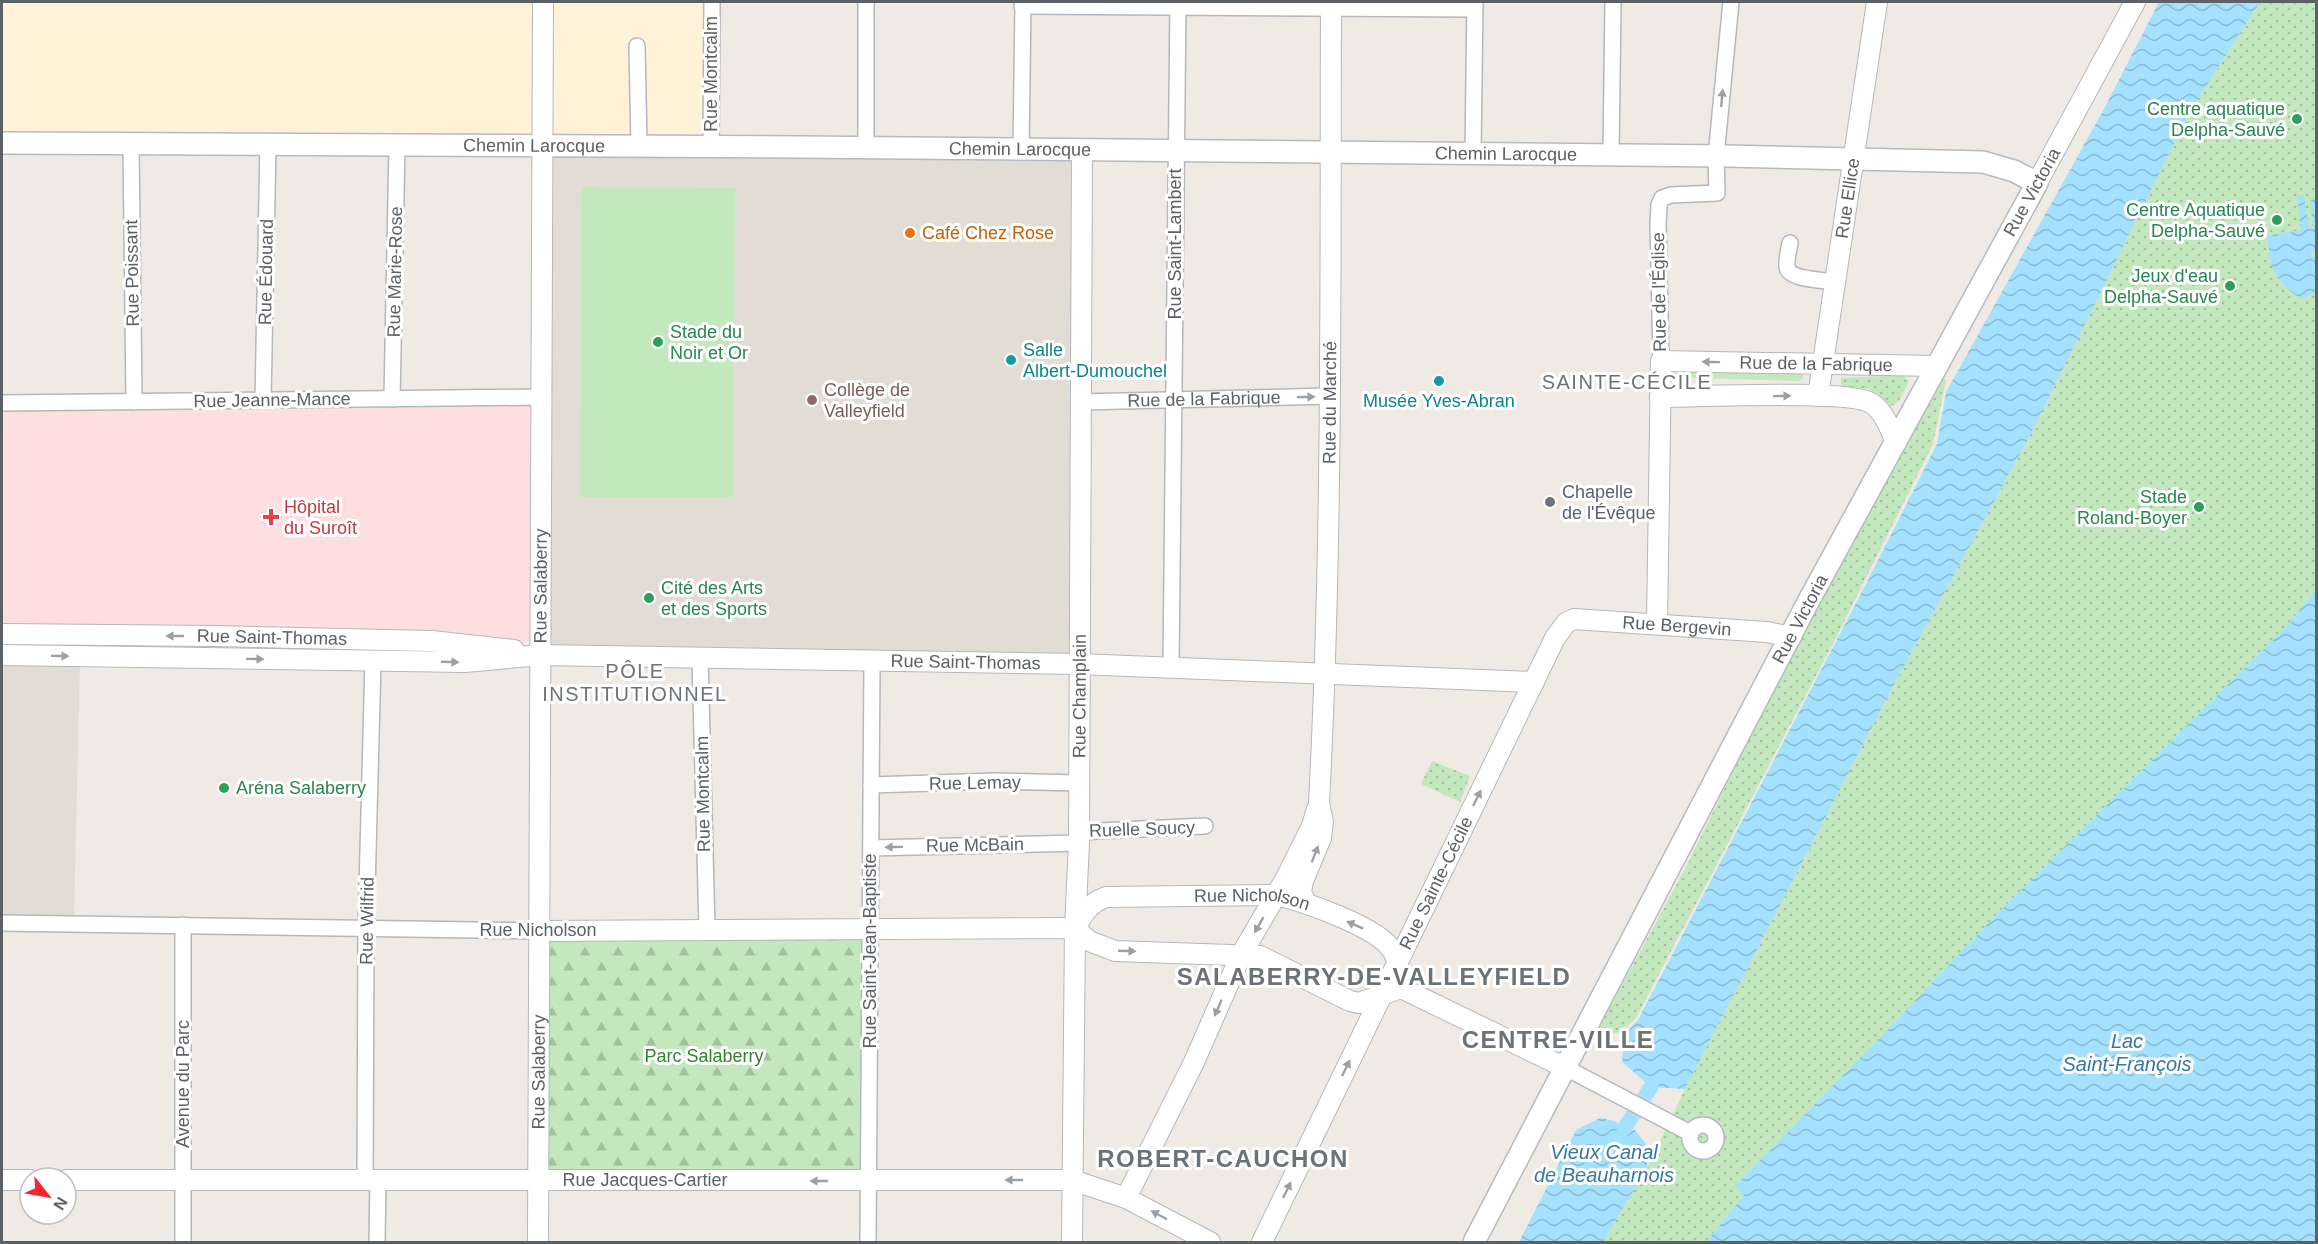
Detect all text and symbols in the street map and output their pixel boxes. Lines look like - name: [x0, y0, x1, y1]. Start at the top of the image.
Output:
- street label: Rue Montcalm: [701, 16, 721, 132]
- one-way arrow: [1717, 88, 1726, 107]
- place label: Centre aquatique Delpha-Sauvé: [2147, 99, 2285, 140]
- marker: Centre aquatique Delpha-Sauvé: [2290, 112, 2304, 126]
- street label: Chemin Larocque: [463, 135, 605, 156]
- street label: Chemin Larocque: [949, 138, 1091, 160]
- street label: Chemin Larocque: [1435, 143, 1577, 165]
- street label: Rue Victoria: [2000, 144, 2065, 240]
- street label: Rue Ellice: [1832, 157, 1864, 240]
- street label: Rue Saint-Lambert: [1165, 168, 1185, 320]
- place label: Centre Aquatique Delpha-Sauvé: [2126, 200, 2265, 241]
- street label: Rue Marie-Rose: [384, 206, 406, 338]
- marker: Centre Aquatique Delpha-Sauvé: [2270, 213, 2284, 227]
- street label: Rue Poissant: [121, 219, 143, 327]
- street label: Rue Édouard: [255, 219, 277, 325]
- place label: Café Chez Rose: [922, 223, 1054, 243]
- marker: Café Chez Rose: [903, 226, 917, 240]
- street label: Rue de l'Église: [1648, 232, 1670, 352]
- place label: Jeux d'eau Delpha-Sauvé: [2104, 266, 2218, 307]
- marker: Jeux d'eau Delpha-Sauvé: [2223, 279, 2237, 293]
- place label: Stade du Noir et Or: [670, 322, 748, 363]
- marker: Stade du Noir et Or: [651, 335, 665, 349]
- place label: Salle Albert-Dumouchel: [1023, 340, 1167, 381]
- street label: Rue du Marché: [1319, 341, 1340, 464]
- street label: Rue de la Fabrique: [1739, 352, 1893, 375]
- marker: Salle Albert-Dumouchel: [1004, 353, 1018, 367]
- one-way arrow: [1701, 357, 1720, 367]
- district label: SAINTE-CÉCILE: [1542, 371, 1712, 393]
- marker: Musée Yves-Abran: [1432, 374, 1446, 388]
- place label: Collège de Valleyfield: [824, 380, 910, 421]
- street label: Rue de la Fabrique: [1127, 387, 1281, 411]
- street label: Rue Jeanne-Mance: [193, 389, 351, 411]
- place label: Musée Yves-Abran: [1363, 391, 1515, 411]
- one-way arrow: [1772, 391, 1791, 401]
- one-way arrow: [1297, 392, 1316, 401]
- marker: Collège de Valleyfield: [805, 393, 819, 407]
- place label: Chapelle de l'Évêque: [1562, 482, 1656, 523]
- place label: Stade Roland-Boyer: [2077, 487, 2187, 528]
- marker: Chapelle de l'Évêque: [1543, 495, 1557, 509]
- place label: Hôpital du Suroît: [284, 497, 357, 538]
- marker: Stade Roland-Boyer: [2192, 500, 2206, 514]
- marker: Hôpital du Suroît: [262, 508, 280, 526]
- street label: Rue Salaberry: [530, 528, 551, 644]
- street label: Rue Victoria: [1768, 570, 1832, 667]
- place label: Cité des Arts et des Sports: [661, 578, 767, 619]
- marker: Cité des Arts et des Sports: [642, 591, 656, 605]
- street label: Rue Bergevin: [1622, 612, 1732, 640]
- street label: Rue Saint-Thomas: [197, 626, 347, 649]
- one-way arrow: [166, 631, 185, 641]
- street label: Rue Champlain: [1069, 634, 1090, 758]
- one-way arrow: [50, 651, 69, 660]
- street label: Rue Saint-Thomas: [890, 651, 1041, 673]
- one-way arrow: [245, 654, 264, 664]
- one-way arrow: [440, 657, 459, 666]
- district label: PÔLE INSTITUTIONNEL: [542, 660, 728, 705]
- street label: Rue Montcalm: [692, 736, 714, 852]
- street label: Rue Lemay: [929, 772, 1021, 794]
- place label: Aréna Salaberry: [236, 778, 366, 798]
- marker: Aréna Salaberry: [217, 781, 231, 795]
- one-way arrow: [1473, 790, 1482, 807]
- street label: Rue Sainte-Cécile: [1395, 813, 1477, 953]
- street label: Ruelle Soucy: [1089, 817, 1195, 841]
- street label: Rue McBain: [926, 834, 1024, 856]
- one-way arrow: [885, 842, 904, 852]
- one-way arrow: [1311, 845, 1320, 863]
- street label: Rue Saint-Jean-Baptiste: [860, 853, 880, 1049]
- street label: Rue Wilfrid: [356, 877, 378, 965]
- street label: Rue Nicholson: [1194, 885, 1313, 914]
- one-way arrow: [1254, 917, 1264, 934]
- street label: Rue Nicholson: [479, 920, 597, 940]
- one-way arrow: [1346, 920, 1363, 929]
- one-way arrow: [1117, 947, 1136, 956]
- district label: SALABERRY-DE-VALLEYFIELD: [1177, 963, 1571, 990]
- one-way arrow: [1213, 1000, 1223, 1018]
- street label: Rue Salaberry: [528, 1014, 549, 1130]
- street label: Avenue du Parc: [173, 1020, 193, 1148]
- district label: CENTRE-VILLE: [1462, 1026, 1654, 1053]
- water label: Lac Saint-François: [2063, 1030, 2191, 1075]
- park label: Parc Salaberry: [644, 1046, 764, 1066]
- one-way arrow: [1341, 1059, 1350, 1076]
- water label: Vieux Canal de Beauharnois: [1534, 1141, 1674, 1186]
- district label: ROBERT-CAUCHON: [1097, 1145, 1349, 1172]
- north arrow: [18, 1166, 78, 1226]
- street label: Rue Jacques-Cartier: [562, 1170, 728, 1190]
- one-way arrow: [1004, 1175, 1023, 1185]
- one-way arrow: [809, 1176, 828, 1186]
- one-way arrow: [1283, 1181, 1292, 1198]
- text: N: [50, 1194, 71, 1213]
- one-way arrow: [1150, 1210, 1167, 1220]

